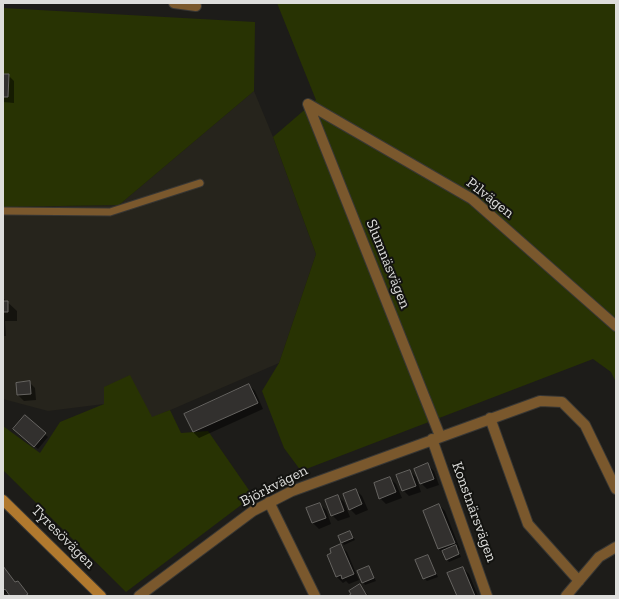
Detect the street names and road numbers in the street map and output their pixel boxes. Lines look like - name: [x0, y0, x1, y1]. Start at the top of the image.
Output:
- street label: Pilvägen: [463, 174, 517, 222]
- street label: Slumnäsvägen: [362, 217, 414, 311]
- street label: Konstnärsvägen: [448, 459, 500, 565]
- street label: Björkvägen: [237, 461, 311, 511]
- street label: Tyresövägen: [27, 501, 99, 573]

